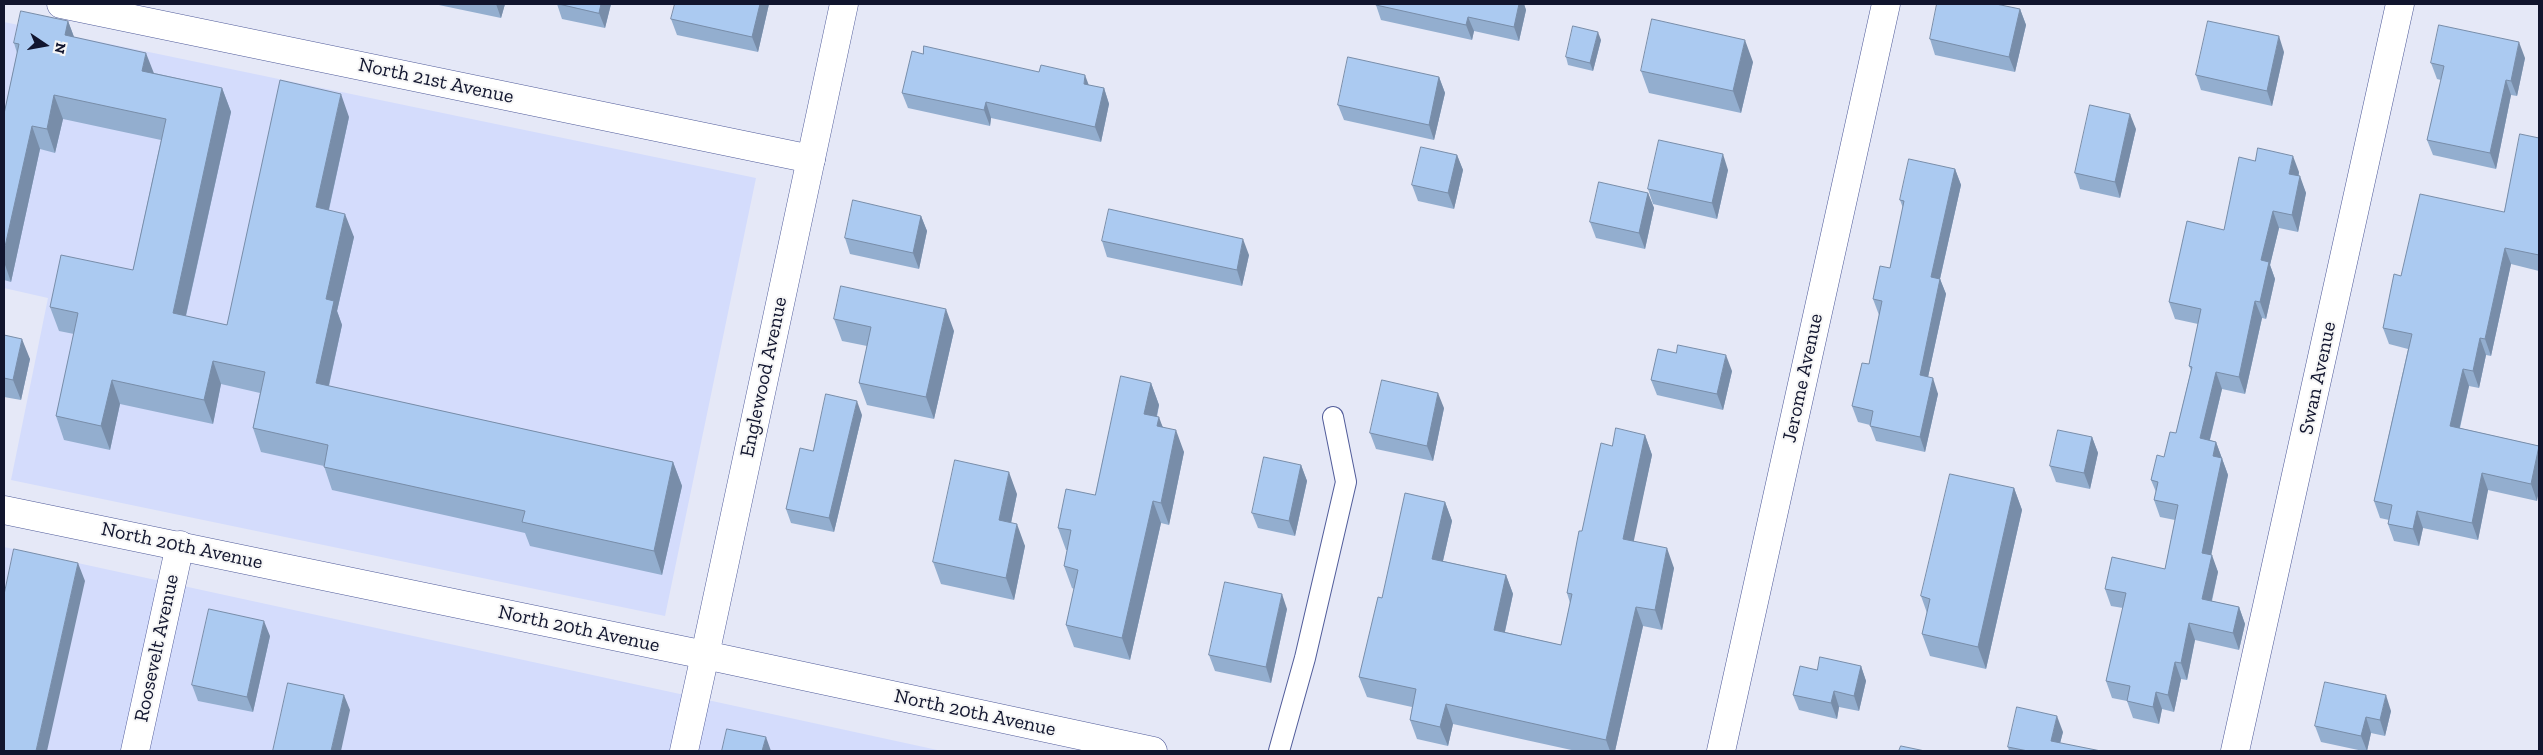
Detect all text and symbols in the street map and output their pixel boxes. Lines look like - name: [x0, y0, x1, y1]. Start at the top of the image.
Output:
- north arrow: [20, 20, 70, 70]
- text: N: [51, 41, 70, 55]
- street label: North 21st Avenue: [356, 53, 516, 109]
- street label: Englewood Avenue: [735, 295, 793, 459]
- street label: Jerome Avenue: [1778, 311, 1828, 445]
- street label: Swan Avenue: [2294, 319, 2342, 437]
- street label: North 20th Avenue: [99, 517, 265, 575]
- street label: Roosevelt Avenue: [130, 572, 184, 724]
- street label: North 20th Avenue: [496, 600, 662, 658]
- street label: North 20th Avenue: [892, 684, 1058, 742]

